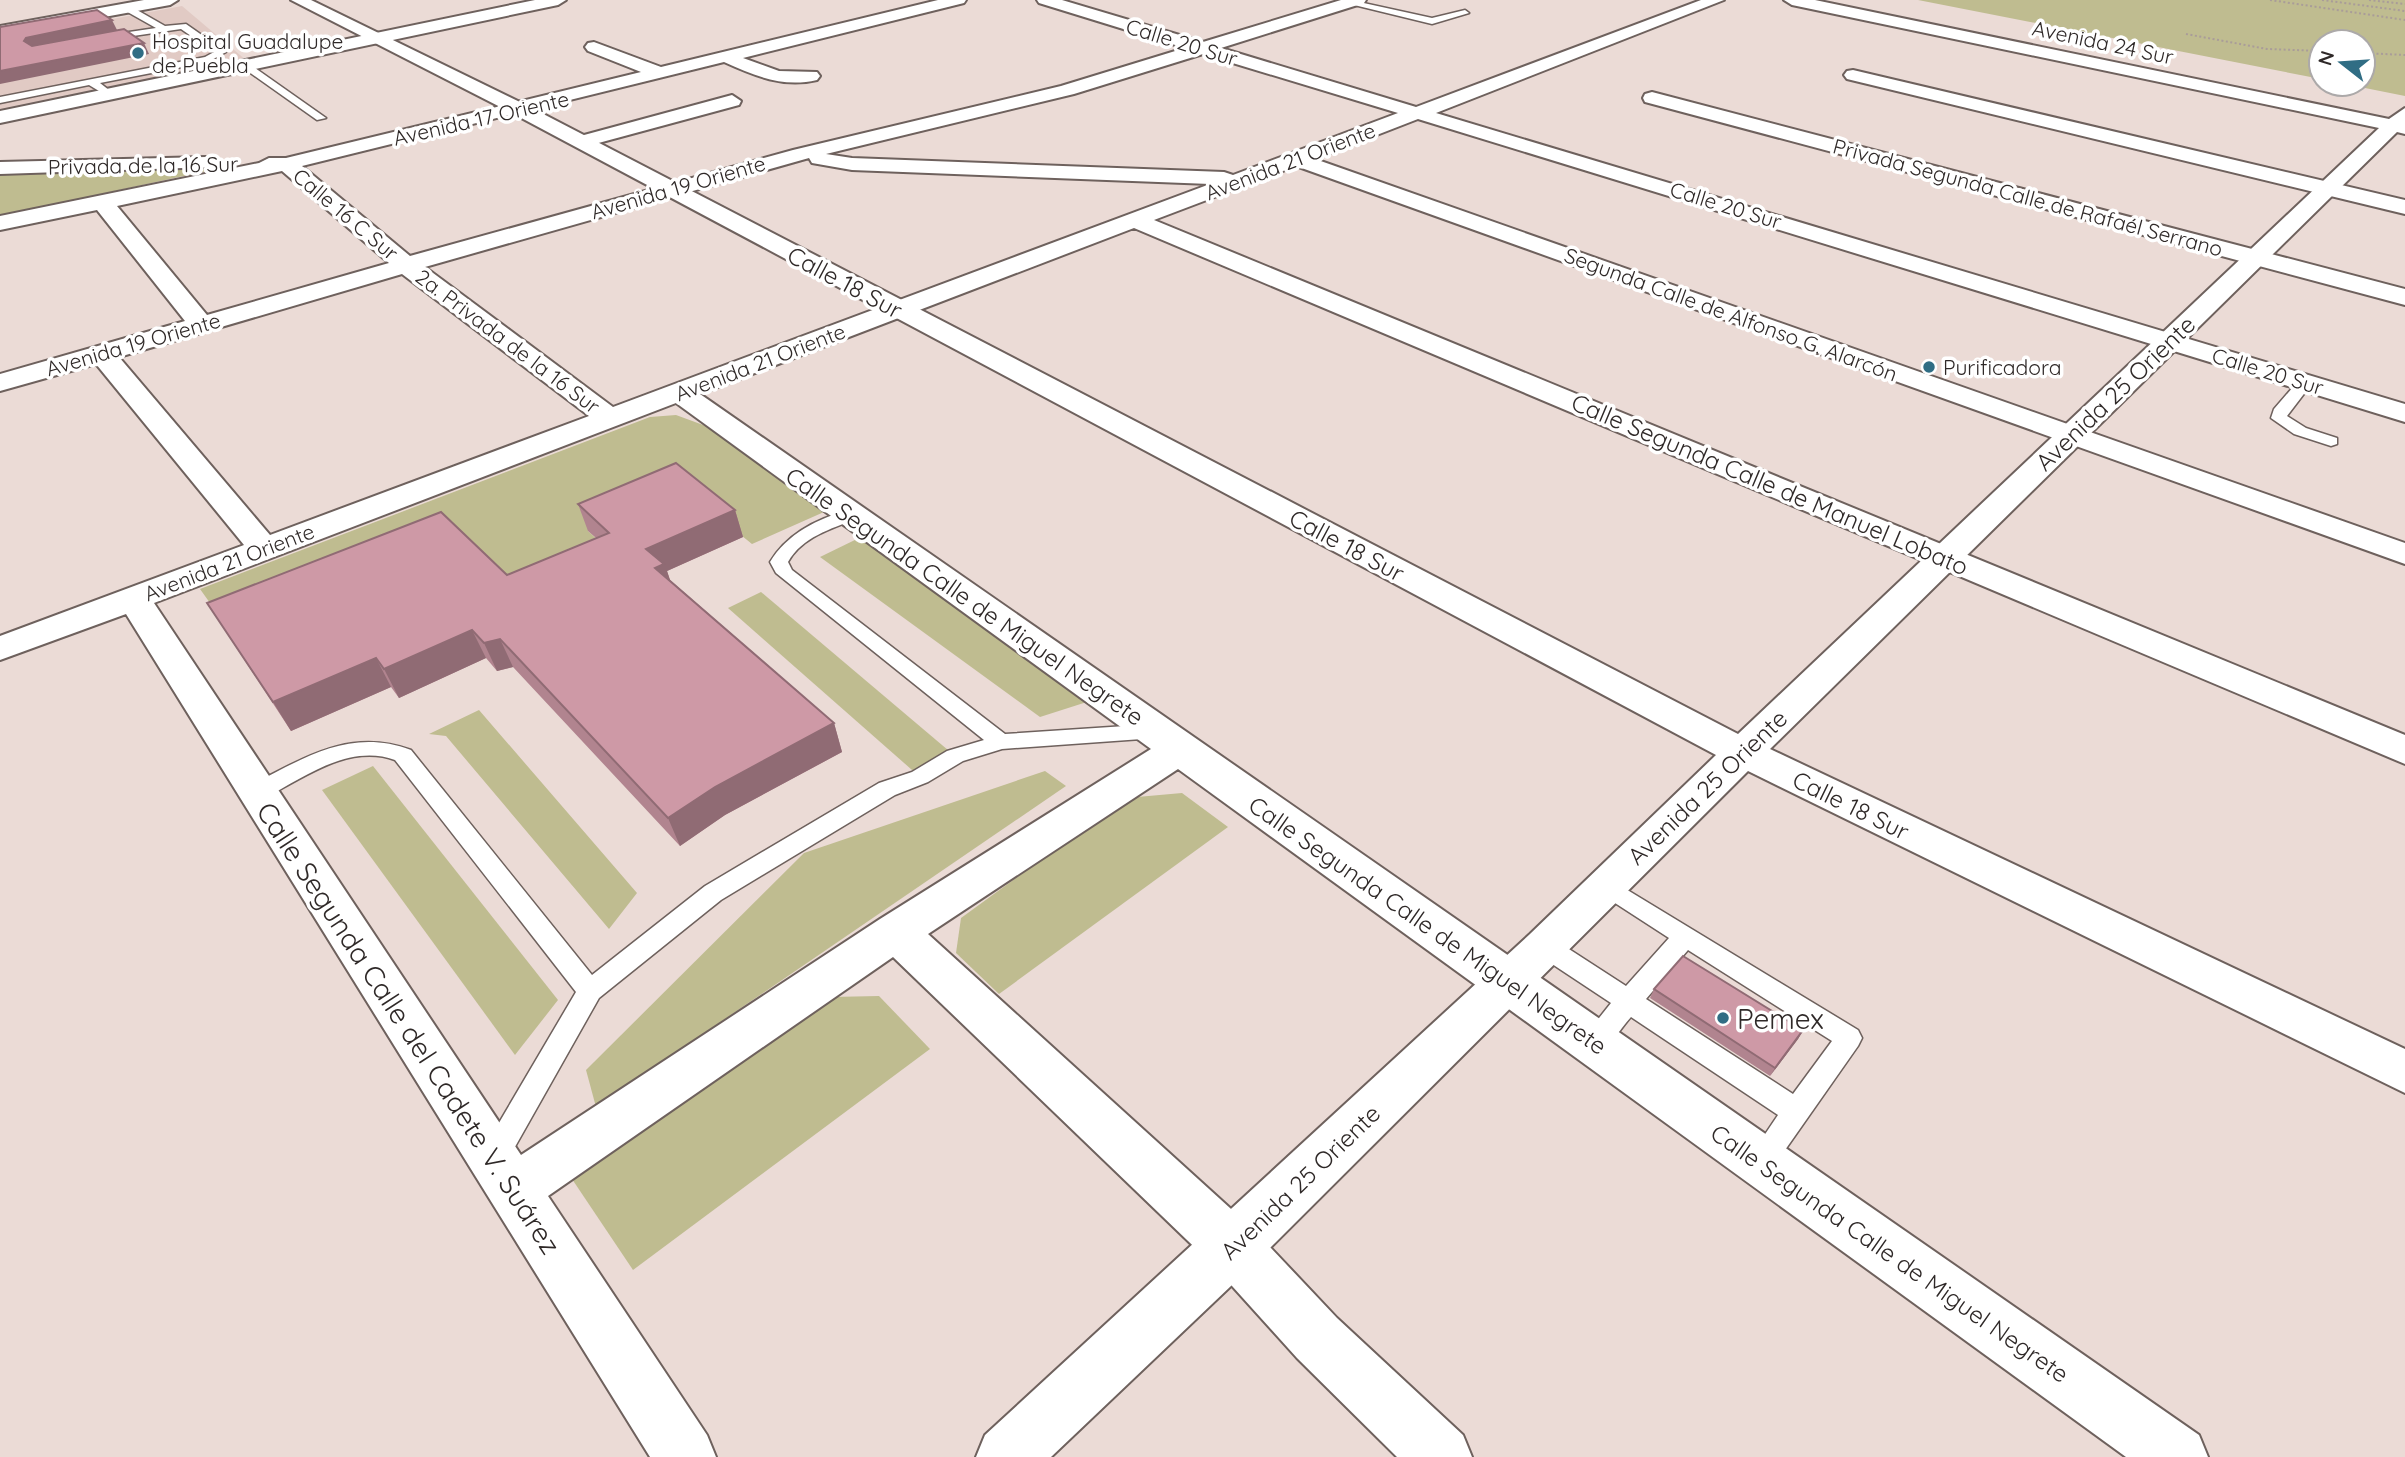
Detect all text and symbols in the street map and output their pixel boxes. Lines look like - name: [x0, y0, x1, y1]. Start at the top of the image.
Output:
- street label: Calle 20 Sur: [1123, 13, 1241, 71]
- street label: Avenida 24 Sur: [2030, 14, 2176, 70]
- place label: Hospital Guadalupe de Puebla: [152, 28, 343, 78]
- north arrow: [2307, 28, 2377, 98]
- marker: Hospital Guadalupe de Puebla: [130, 45, 146, 61]
- text: N: [2312, 48, 2339, 68]
- street label: Avenida 17 Oriente: [391, 85, 571, 151]
- street label: Avenida 21 Oriente: [1201, 117, 1379, 205]
- street label: Privada Segunda Calle de Rafaél Serrano: [1830, 132, 2226, 262]
- street label: Privada de la 16 Sur: [48, 150, 238, 180]
- street label: Avenida 19 Oriente: [588, 150, 768, 224]
- street label: Calle 16 C Sur: [288, 162, 404, 266]
- street label: Calle 20 Sur: [1667, 176, 1785, 234]
- street label: Calle 18 Sur: [782, 239, 908, 325]
- street label: Segunda Calle de Alfonso G. Alarcón: [1561, 242, 1901, 386]
- street label: 2a. Privada de la 16 Sur: [411, 263, 605, 419]
- street label: Avenida 19 Oriente: [43, 307, 223, 381]
- street label: Avenida 25 Oriente: [2029, 309, 2201, 477]
- street label: Avenida 21 Oriente: [671, 318, 849, 406]
- street label: Calle 20 Sur: [2209, 342, 2327, 400]
- place label: Purificadora: [1943, 354, 2062, 380]
- marker: Purificadora: [1921, 359, 1937, 375]
- street label: Calle Segunda Calle de Manuel Lobato: [1567, 387, 1973, 581]
- street label: Calle Segunda Calle de Miguel Negrete: [780, 460, 1150, 732]
- street label: Calle 18 Sur: [1284, 502, 1410, 588]
- street label: Avenida 21 Oriente: [140, 518, 318, 606]
- street label: Avenida 25 Oriente: [1621, 703, 1793, 871]
- street label: Calle 18 Sur: [1788, 764, 1914, 846]
- street label: Calle Segunda Calle de Miguel Negrete: [1243, 789, 1613, 1061]
- street label: Calle Segunda Calle del Cadete V. Suárez: [249, 795, 569, 1261]
- place label: Pemex: [1737, 1001, 1824, 1036]
- marker: Pemex: [1715, 1010, 1731, 1026]
- street label: Avenida 25 Oriente: [1214, 1098, 1386, 1266]
- street label: Calle Segunda Calle de Miguel Negrete: [1705, 1117, 2075, 1389]

